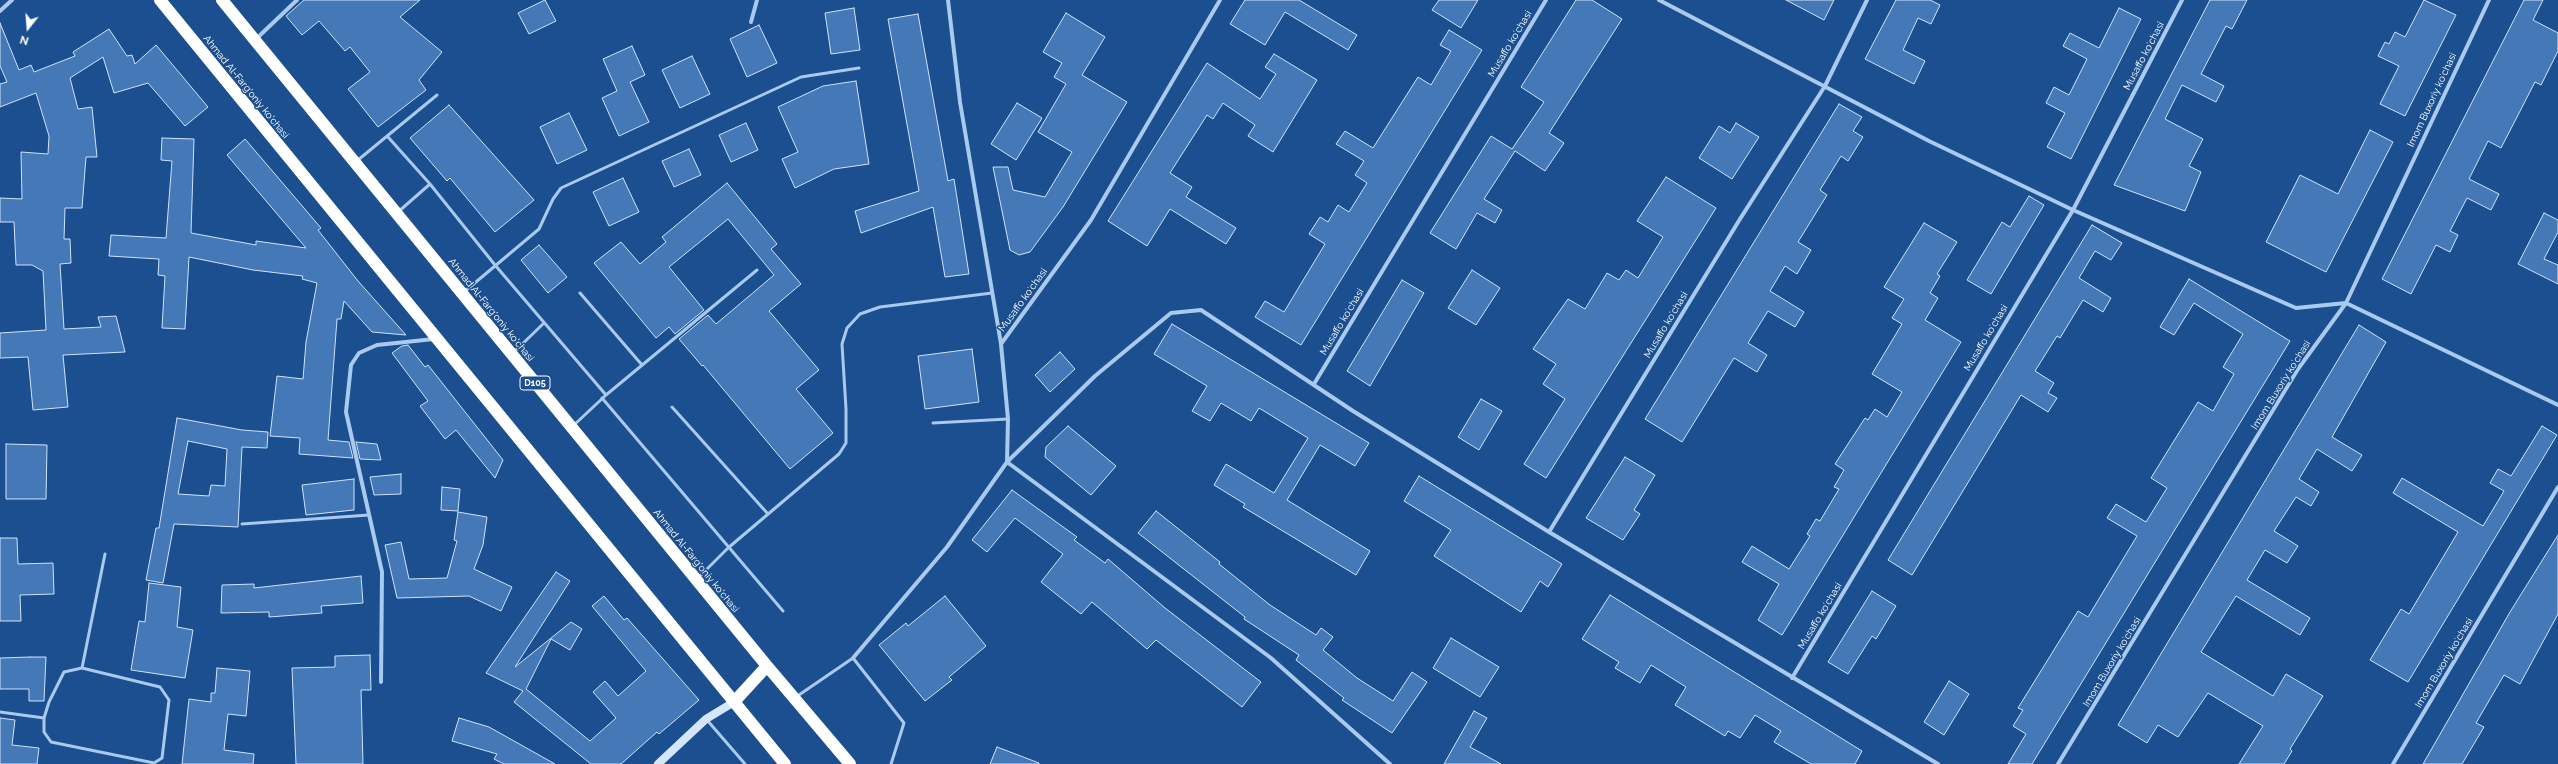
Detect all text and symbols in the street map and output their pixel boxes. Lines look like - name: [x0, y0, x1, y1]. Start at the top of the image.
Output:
- north arrow: [8, 8, 48, 48]
- street label: Musaffo koʻchasi: [1485, 9, 1535, 79]
- street label: Musaffo koʻchasi: [2121, 20, 2167, 92]
- text: N: [18, 33, 30, 47]
- street label: Ahmad Al-Farg'oniy ko'chasi: [201, 33, 291, 141]
- street label: Imom Buxoriy koʻchasi: [2405, 51, 2459, 149]
- street label: Ahmad Al-Farg'oniy ko'chasi: [446, 256, 536, 364]
- street label: Musaffo koʻchasi: [996, 266, 1050, 334]
- street label: Musaffo koʻchasi: [1317, 287, 1367, 357]
- street label: Musaffo koʻchasi: [1641, 290, 1691, 360]
- street label: Musaffo koʻchasi: [1961, 303, 2011, 373]
- street label: Imom Buxoriy koʻchasi: [2249, 338, 2313, 432]
- road number: D105: [520, 376, 550, 390]
- street label: Ahmad Al-Farg'oniy ko'chasi: [651, 507, 741, 615]
- street label: Musaffo koʻchasi: [1795, 581, 1845, 651]
- street label: Imom Buxoriy koʻchasi: [2080, 615, 2144, 709]
- street label: Imom Buxoriy koʻchasi: [2412, 616, 2476, 710]

